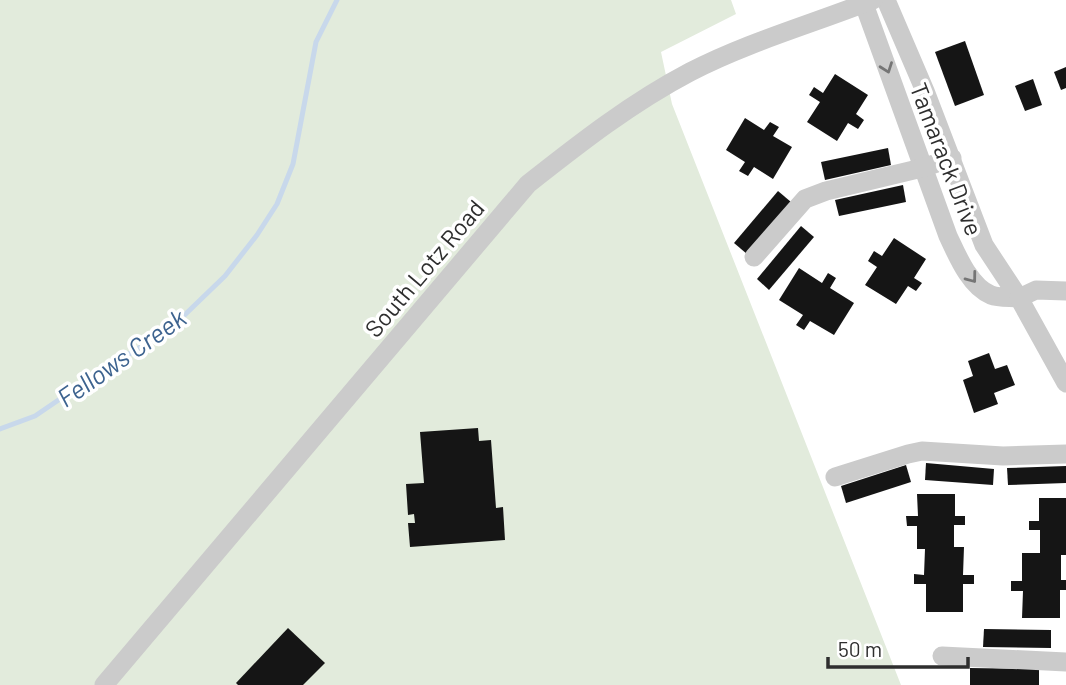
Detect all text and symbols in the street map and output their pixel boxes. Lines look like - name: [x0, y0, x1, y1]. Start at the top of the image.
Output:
- one-way arrow: [879, 61, 893, 73]
- street label: Tamarack Drive: [905, 78, 989, 240]
- street label: South Lotz Road: [358, 193, 490, 343]
- one-way arrow: [964, 270, 976, 283]
- water label: Fellows Creek: [51, 301, 192, 413]
- scale bar: [828, 626, 968, 670]
- text: 50 m: [838, 636, 882, 661]

